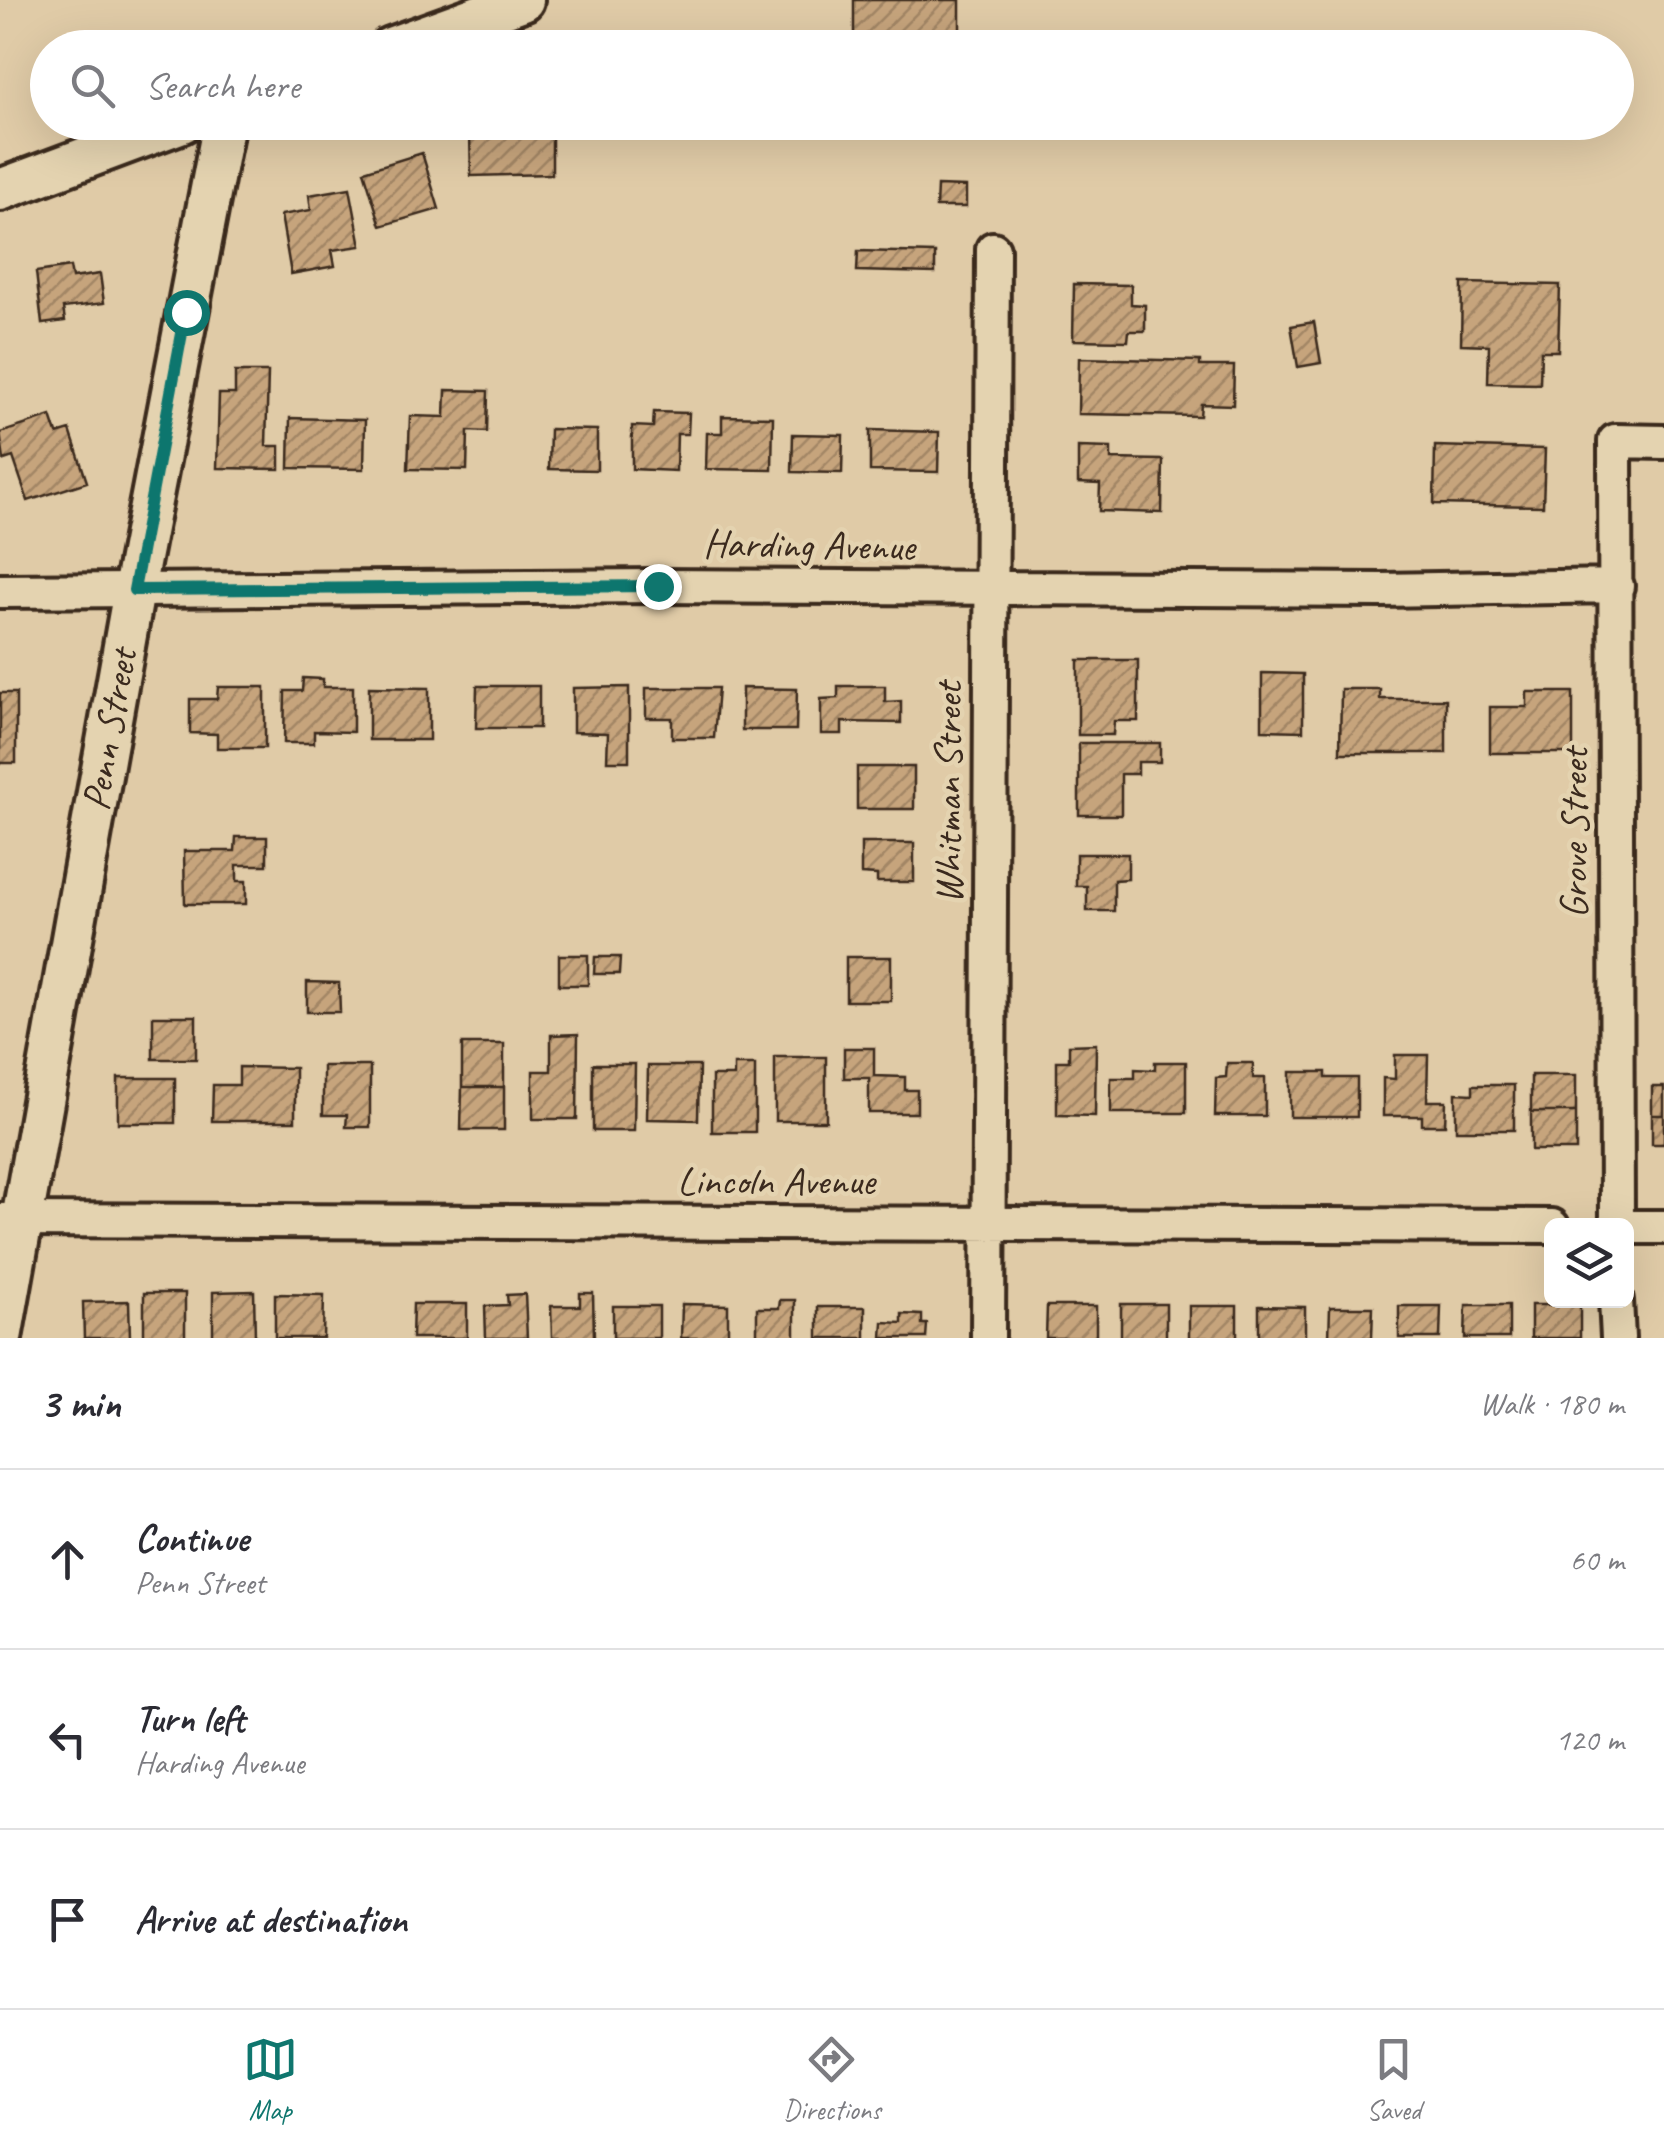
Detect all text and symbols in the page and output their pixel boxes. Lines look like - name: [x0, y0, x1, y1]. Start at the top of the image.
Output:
- search box: [30, 30, 1634, 140]
- icon: search: [65, 58, 120, 113]
- text: Search here: [145, 62, 300, 109]
- route start: [164, 290, 210, 336]
- street label: Harding Avenue: [703, 518, 918, 572]
- route end: [636, 564, 682, 610]
- street label: Penn Street: [70, 641, 149, 814]
- street label: Whitman Street: [923, 678, 973, 904]
- street label: Grove Street: [1549, 744, 1599, 918]
- street label: Lincoln Avenue: [677, 1156, 878, 1206]
- map controls: [1544, 1218, 1634, 1308]
- button: layers: [1544, 1218, 1634, 1308]
- text: 3 min: [40, 1377, 120, 1430]
- text: Walk · 180 m: [1480, 1383, 1624, 1424]
- text: Continue: [135, 1515, 249, 1562]
- icon: ahead: [40, 1532, 95, 1587]
- text: 60 m: [1570, 1539, 1624, 1580]
- text: Penn Street: [135, 1562, 265, 1603]
- text: Turn left: [135, 1695, 245, 1742]
- icon: left: [40, 1712, 95, 1767]
- text: 120 m: [1555, 1719, 1624, 1760]
- text: Harding Avenue: [135, 1742, 304, 1783]
- icon: arrive: [40, 1892, 95, 1947]
- text: Arrive at destination: [135, 1896, 407, 1943]
- tab: Map: [243, 2032, 298, 2127]
- tab: Directions: [783, 2032, 881, 2127]
- tab: Saved: [1366, 2032, 1421, 2127]

